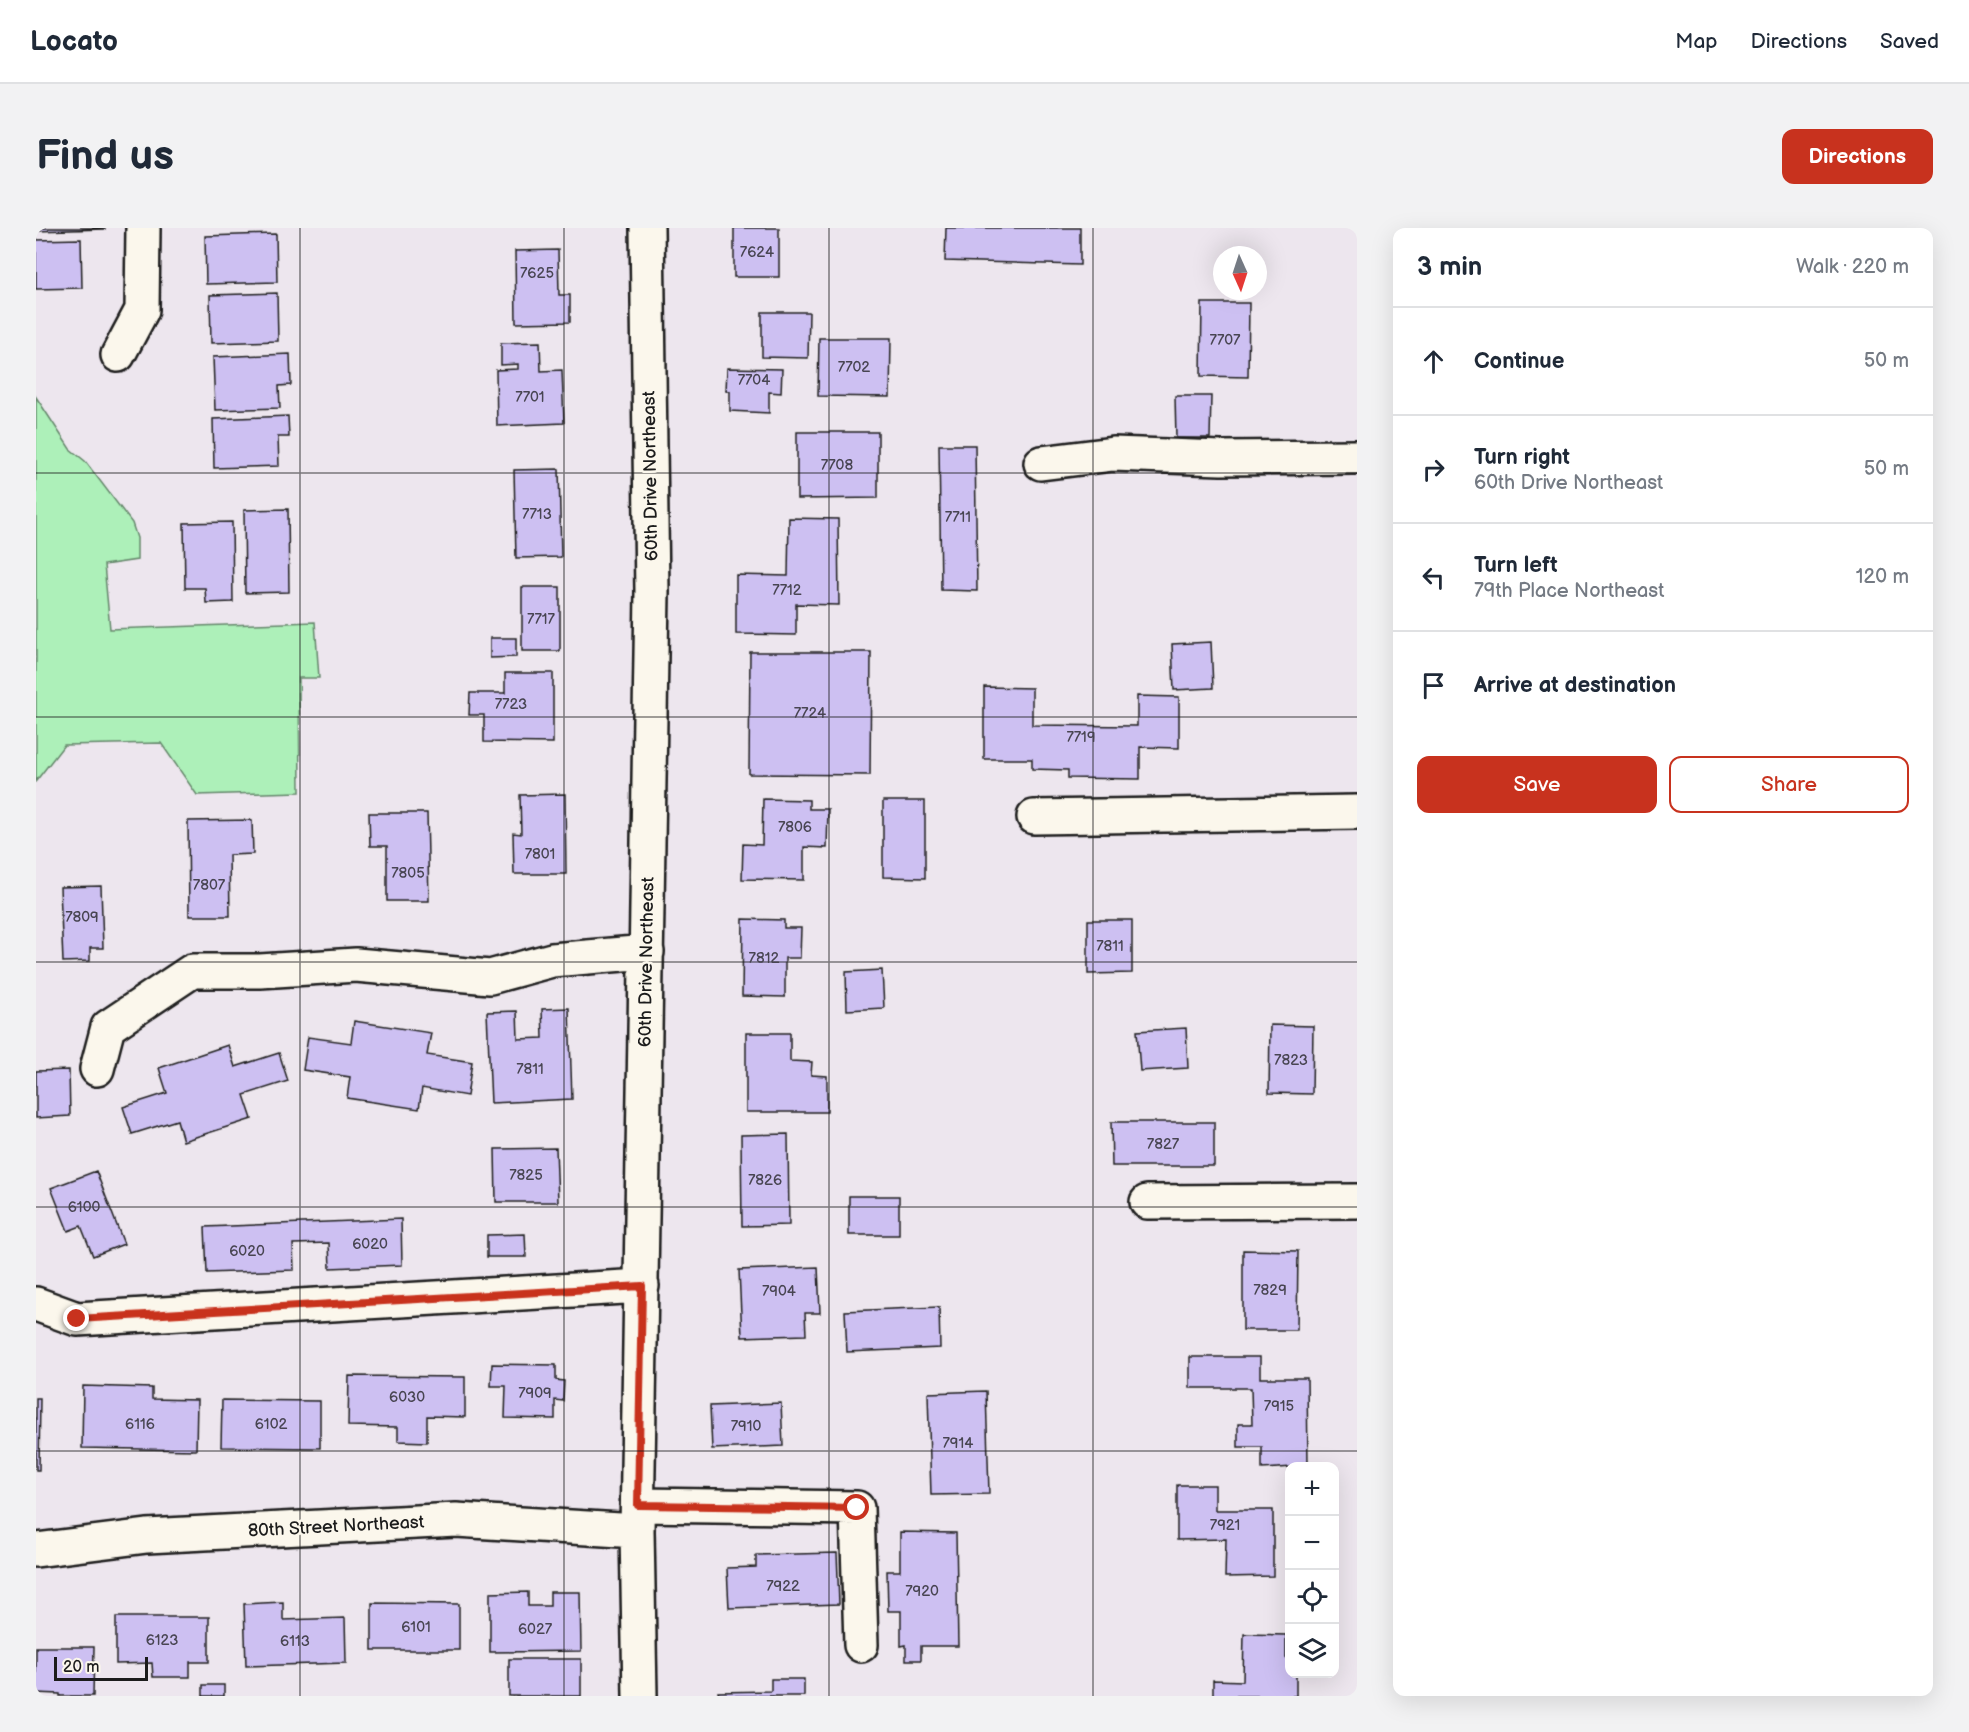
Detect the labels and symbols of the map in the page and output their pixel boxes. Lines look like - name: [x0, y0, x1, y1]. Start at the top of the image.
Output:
- house number: 7624: [740, 243, 774, 262]
- north arrow: [1213, 246, 1267, 300]
- house number: 7625: [520, 264, 554, 283]
- house number: 7707: [1210, 331, 1241, 350]
- house number: 7702: [838, 358, 870, 377]
- house number: 7704: [738, 371, 770, 390]
- house number: 7701: [515, 388, 545, 407]
- street label: 60th Drive Northeast: [639, 390, 662, 561]
- house number: 7708: [821, 456, 853, 475]
- house number: 7713: [522, 505, 552, 524]
- house number: 7711: [945, 508, 971, 527]
- house number: 7712: [772, 581, 802, 600]
- house number: 7717: [527, 610, 556, 629]
- house number: 7723: [495, 695, 527, 714]
- house number: 7724: [794, 704, 826, 723]
- house number: 7719: [1066, 728, 1096, 747]
- house number: 7806: [778, 818, 812, 837]
- house number: 7801: [525, 845, 555, 864]
- house number: 7805: [391, 864, 425, 883]
- house number: 7807: [193, 876, 226, 895]
- street label: 60th Drive Northeast: [635, 876, 658, 1047]
- house number: 7809: [65, 908, 99, 927]
- house number: 7811: [1096, 937, 1124, 956]
- house number: 7812: [749, 949, 780, 968]
- house number: 7823: [1274, 1051, 1308, 1070]
- house number: 7811: [516, 1060, 544, 1079]
- house number: 7827: [1147, 1135, 1180, 1154]
- house number: 7825: [509, 1166, 543, 1185]
- house number: 7826: [748, 1171, 782, 1190]
- house number: 6100: [68, 1198, 100, 1217]
- house number: 6020: [352, 1235, 388, 1254]
- house number: 6020: [229, 1242, 265, 1261]
- house number: 7829: [1253, 1281, 1287, 1300]
- house number: 7904: [762, 1282, 796, 1301]
- route end: [63, 1305, 89, 1331]
- house number: 7909: [518, 1384, 552, 1403]
- house number: 6030: [389, 1388, 425, 1407]
- house number: 7915: [1264, 1397, 1294, 1416]
- house number: 6116: [125, 1415, 155, 1434]
- house number: 6102: [255, 1415, 287, 1434]
- house number: 7910: [731, 1417, 762, 1436]
- house number: 7914: [943, 1434, 974, 1453]
- route start: [843, 1494, 869, 1520]
- street label: 80th Street Northeast: [247, 1511, 425, 1542]
- house number: 7921: [1210, 1516, 1240, 1535]
- house number: 7922: [766, 1577, 800, 1596]
- house number: 7920: [905, 1582, 939, 1601]
- house number: 6101: [401, 1618, 431, 1637]
- house number: 6027: [518, 1620, 553, 1639]
- house number: 6123: [146, 1631, 178, 1650]
- house number: 6113: [280, 1632, 310, 1651]
- scale bar: [54, 1654, 148, 1682]

